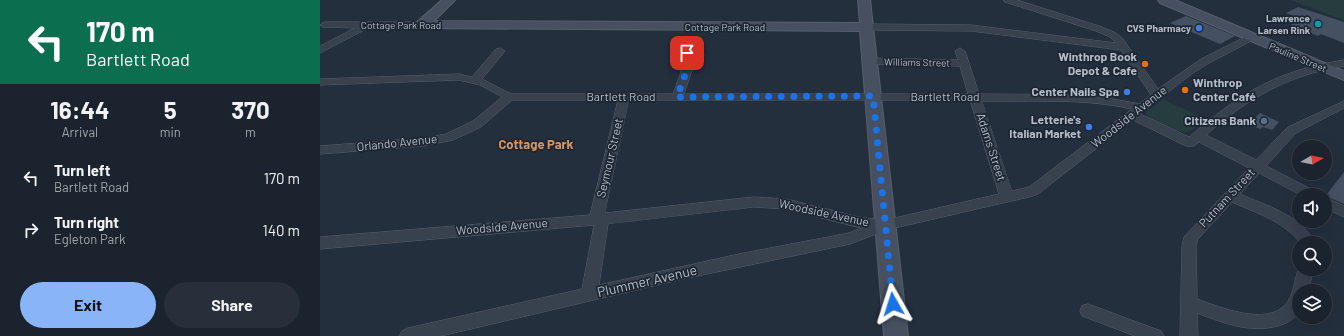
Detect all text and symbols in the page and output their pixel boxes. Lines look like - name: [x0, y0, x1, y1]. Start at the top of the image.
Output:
- place label: Lawrence Larsen Rink: [1258, 12, 1311, 36]
- text: 170 m: [86, 14, 155, 48]
- icon: left: [20, 16, 72, 68]
- street label: Cottage Park Road: [361, 19, 441, 31]
- marker: Lawrence Larsen Rink: [1313, 19, 1323, 29]
- street label: Cottage Park Road: [685, 21, 765, 33]
- place label: CVS Pharmacy: [1127, 22, 1191, 34]
- marker: CVS Pharmacy: [1194, 23, 1204, 33]
- pin: [670, 36, 704, 70]
- street label: Pauline Street: [1268, 40, 1329, 75]
- icon: arrive: [676, 42, 698, 64]
- text: Bartlett Road: [86, 48, 190, 70]
- place label: Winthrop Book Depot & Cafe: [1058, 49, 1138, 77]
- street label: Williams Street: [884, 55, 950, 69]
- marker: Winthrop Book Depot & Cafe: [1140, 59, 1150, 69]
- place label: Winthrop Center Café: [1193, 75, 1256, 103]
- street label: Woodside Avenue: [1088, 82, 1169, 150]
- place label: Center Nails Spa: [1032, 84, 1119, 98]
- marker: Winthrop Center Café: [1180, 85, 1190, 95]
- marker: Center Nails Spa: [1122, 87, 1132, 97]
- street label: Bartlett Road: [586, 89, 656, 103]
- street label: Bartlett Road: [910, 89, 980, 103]
- text: 16:44: [50, 95, 109, 124]
- text: 5: [164, 95, 177, 124]
- text: 370: [231, 95, 270, 124]
- street label: Adams Street: [974, 111, 1010, 182]
- place label: Letterie's Italian Market: [1009, 112, 1081, 140]
- place label: Citizens Bank: [1184, 113, 1257, 127]
- marker: Citizens Bank: [1259, 116, 1269, 126]
- street label: Seymour Street: [593, 117, 625, 199]
- marker: Letterie's Italian Market: [1084, 122, 1094, 132]
- text: Arrival: [62, 124, 98, 140]
- text: min: [160, 124, 181, 140]
- text: m: [245, 124, 256, 140]
- street label: Orlando Avenue: [356, 131, 438, 153]
- district label: Cottage Park: [498, 136, 574, 152]
- north arrow: [1292, 140, 1332, 180]
- map controls: [1292, 140, 1332, 324]
- text: Turn left: [54, 161, 110, 179]
- street label: Putnam Street: [1195, 165, 1257, 230]
- icon: left: [20, 167, 42, 189]
- text: 170 m: [264, 169, 300, 187]
- text: Bartlett Road: [54, 179, 129, 195]
- button: sound: [1292, 188, 1332, 228]
- street label: Woodside Avenue: [778, 196, 871, 228]
- text: Turn right: [54, 213, 119, 231]
- street label: Woodside Avenue: [456, 215, 548, 237]
- icon: right: [20, 219, 42, 241]
- text: 140 m: [263, 221, 300, 239]
- text: Egleton Park: [54, 231, 125, 247]
- button: search: [1292, 236, 1332, 276]
- street label: Plummer Avenue: [595, 261, 698, 300]
- button: Exit: [20, 282, 156, 328]
- button: Share: [164, 282, 300, 328]
- position arrow: [872, 283, 914, 325]
- button: layers: [1292, 284, 1332, 324]

